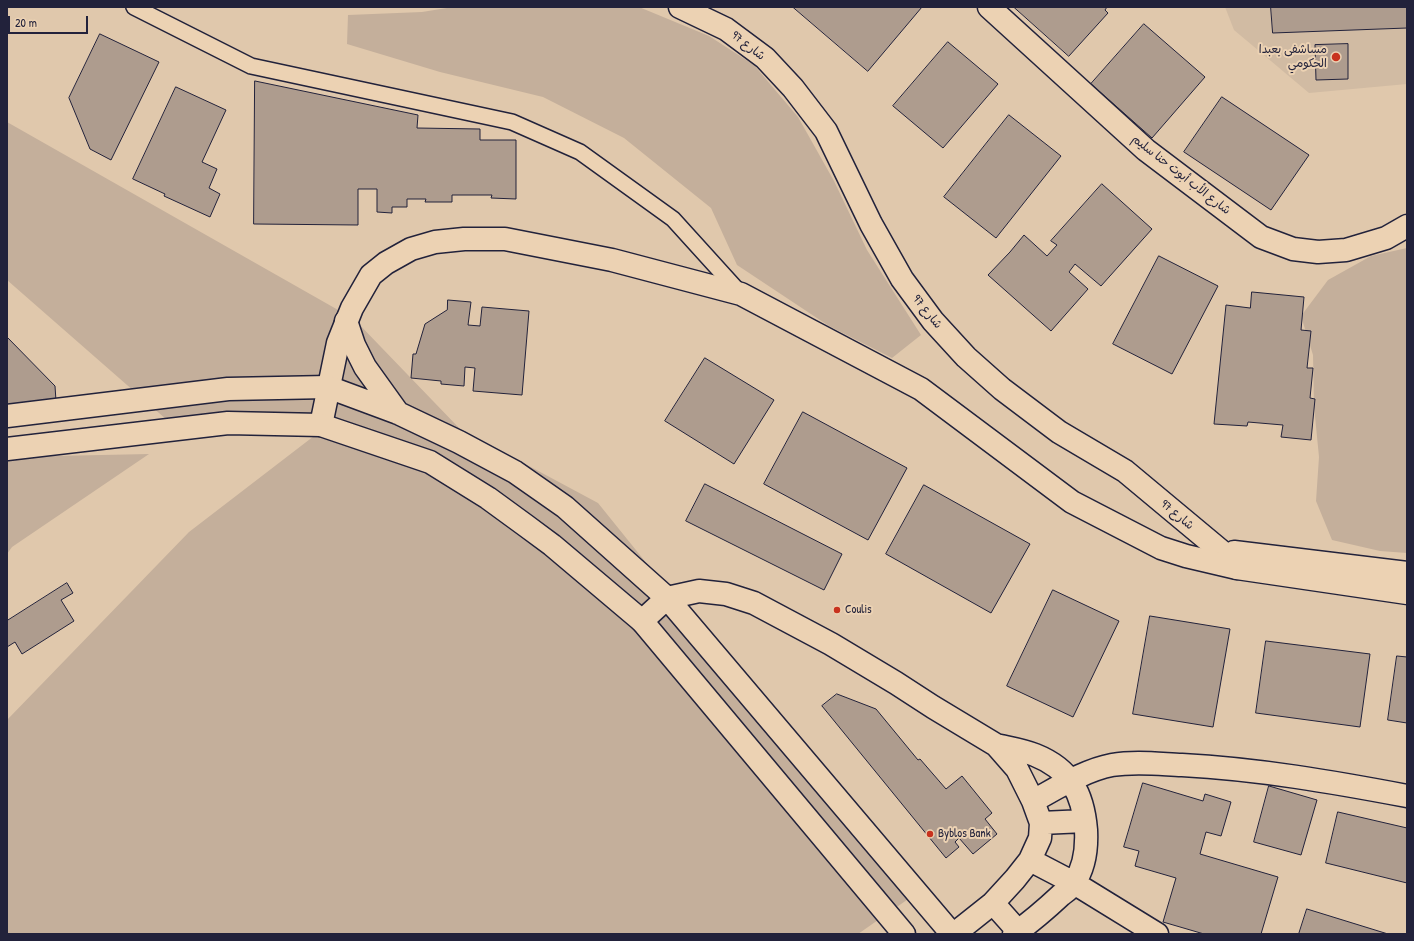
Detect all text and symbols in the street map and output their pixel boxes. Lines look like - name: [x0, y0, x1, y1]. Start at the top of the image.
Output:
- scale bar: [10, 8, 90, 34]
- text: 20 m: [15, 14, 37, 31]
- street label: شارع 97: [728, 28, 768, 64]
- place label: مساشفى بعبدا الحكومي: [1259, 43, 1327, 71]
- marker: مساشفى بعبدا الحكومي: [1330, 51, 1342, 63]
- street label: شارع الأب أبوت حنا سليم: [1129, 132, 1233, 218]
- street label: شارع 97: [909, 292, 945, 332]
- street label: شارع 97: [1157, 497, 1197, 533]
- place label: Coulis: [845, 603, 872, 617]
- marker: Coulis: [832, 605, 842, 615]
- place label: Byblos Bank: [938, 827, 991, 841]
- marker: Byblos Bank: [925, 829, 935, 839]

